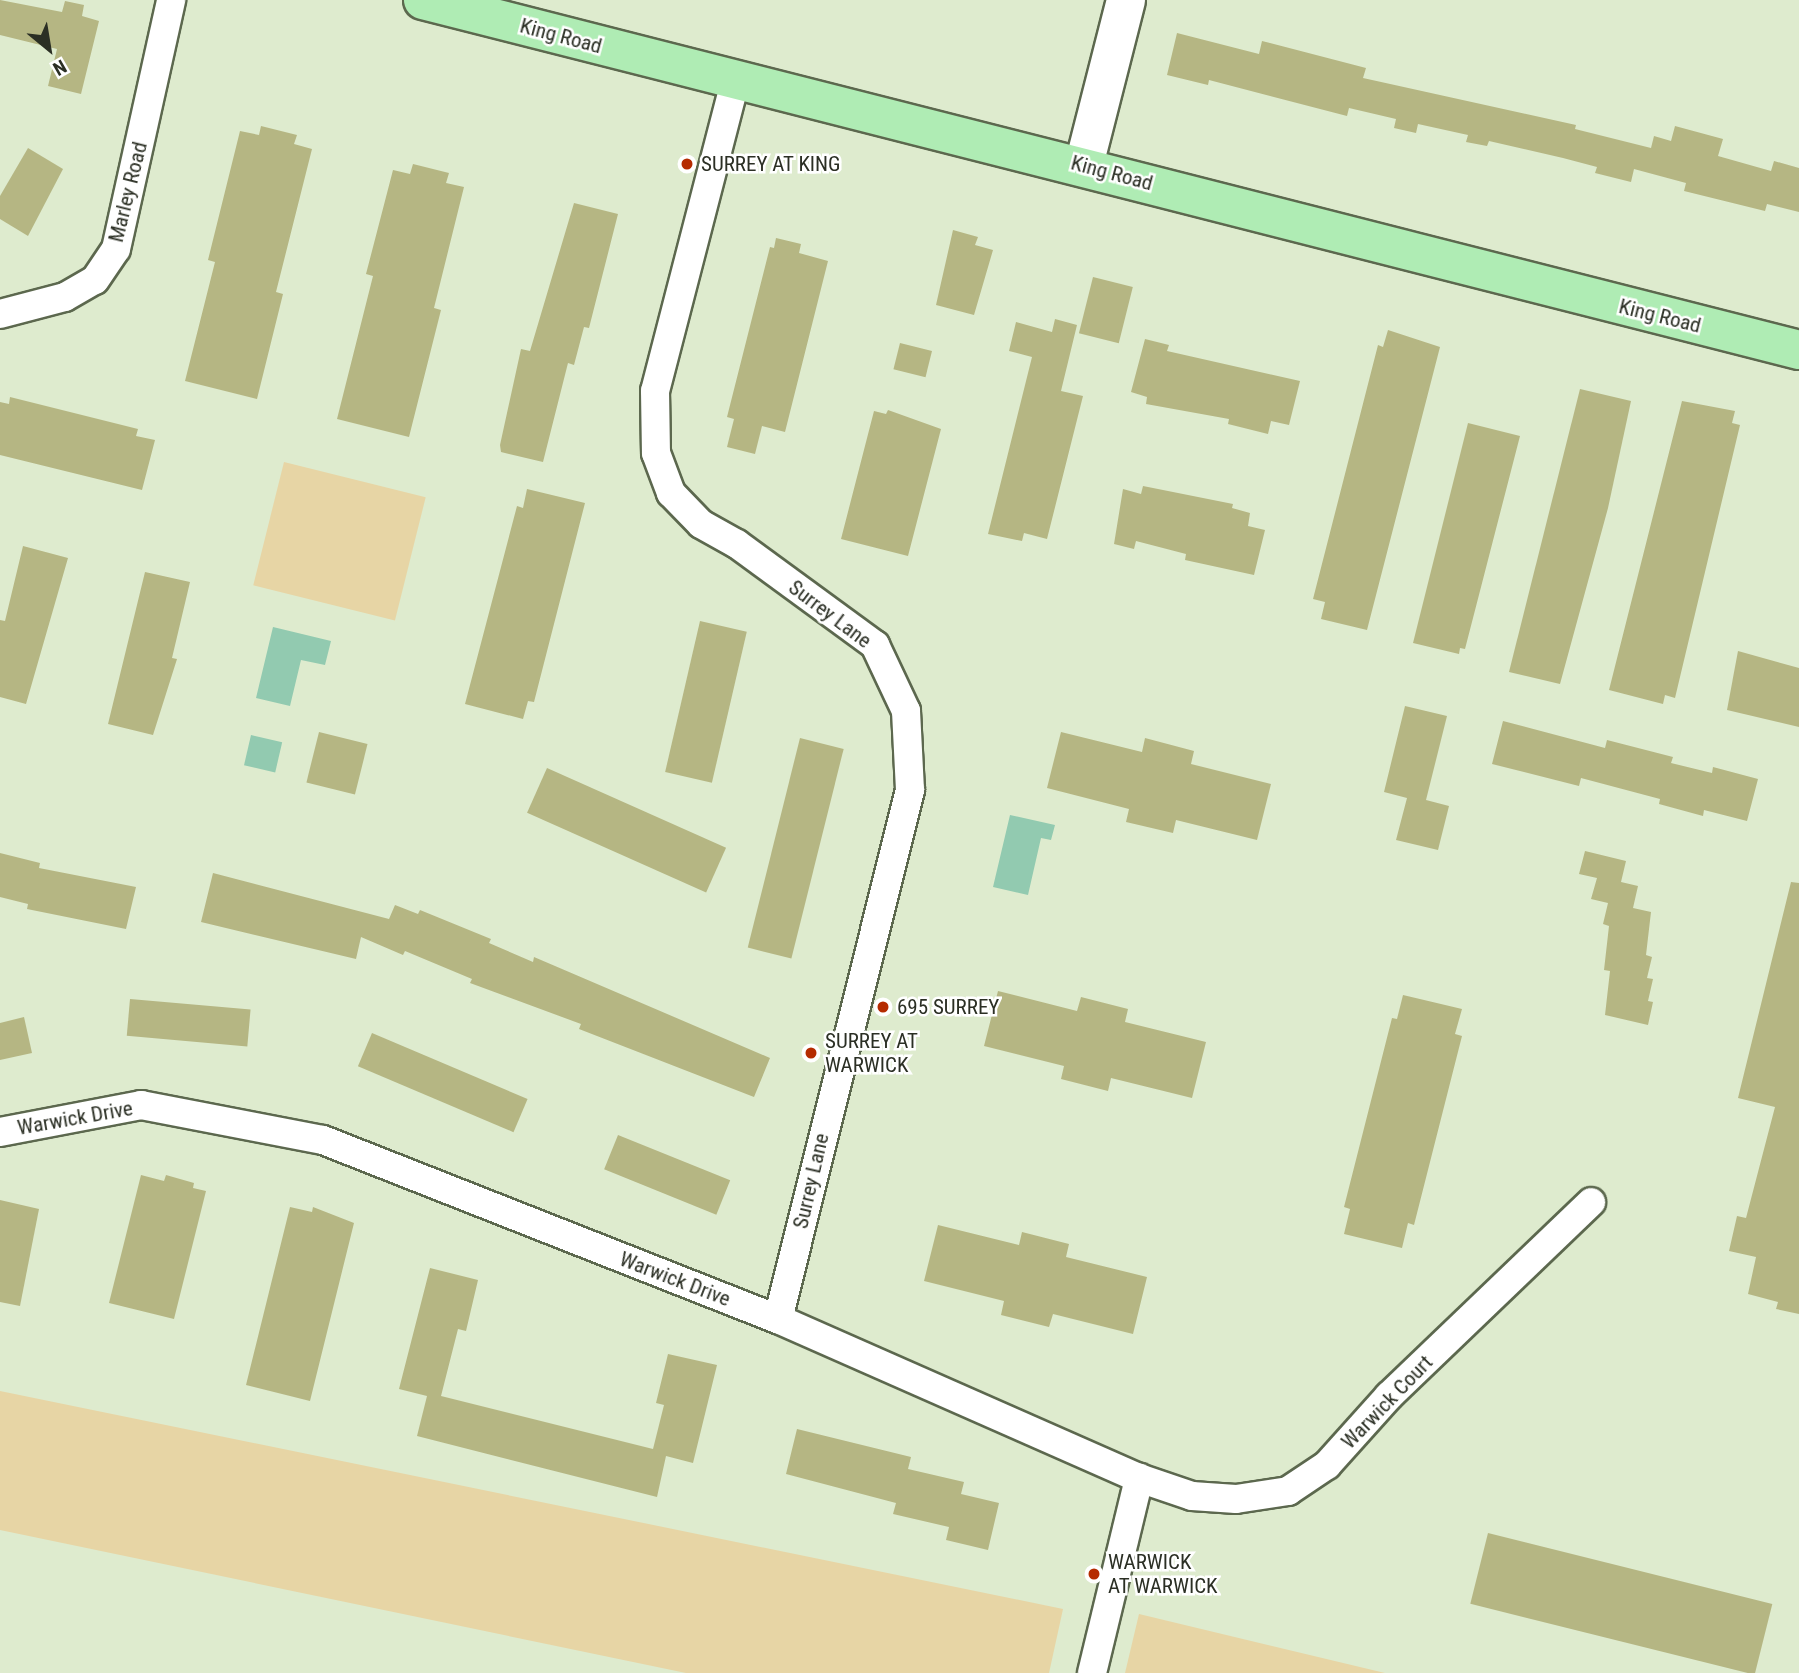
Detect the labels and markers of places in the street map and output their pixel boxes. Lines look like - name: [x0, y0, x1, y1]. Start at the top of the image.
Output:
- place label: SURREY AT KING: [701, 151, 841, 177]
- marker: SURREY AT KING: [679, 156, 695, 172]
- place label: 695 SURREY: [897, 994, 999, 1020]
- marker: 695 SURREY: [875, 999, 891, 1015]
- place label: SURREY AT WARWICK: [825, 1028, 918, 1078]
- marker: SURREY AT WARWICK: [803, 1045, 819, 1061]
- place label: WARWICK AT WARWICK: [1108, 1549, 1218, 1599]
- marker: WARWICK AT WARWICK: [1086, 1566, 1102, 1582]

